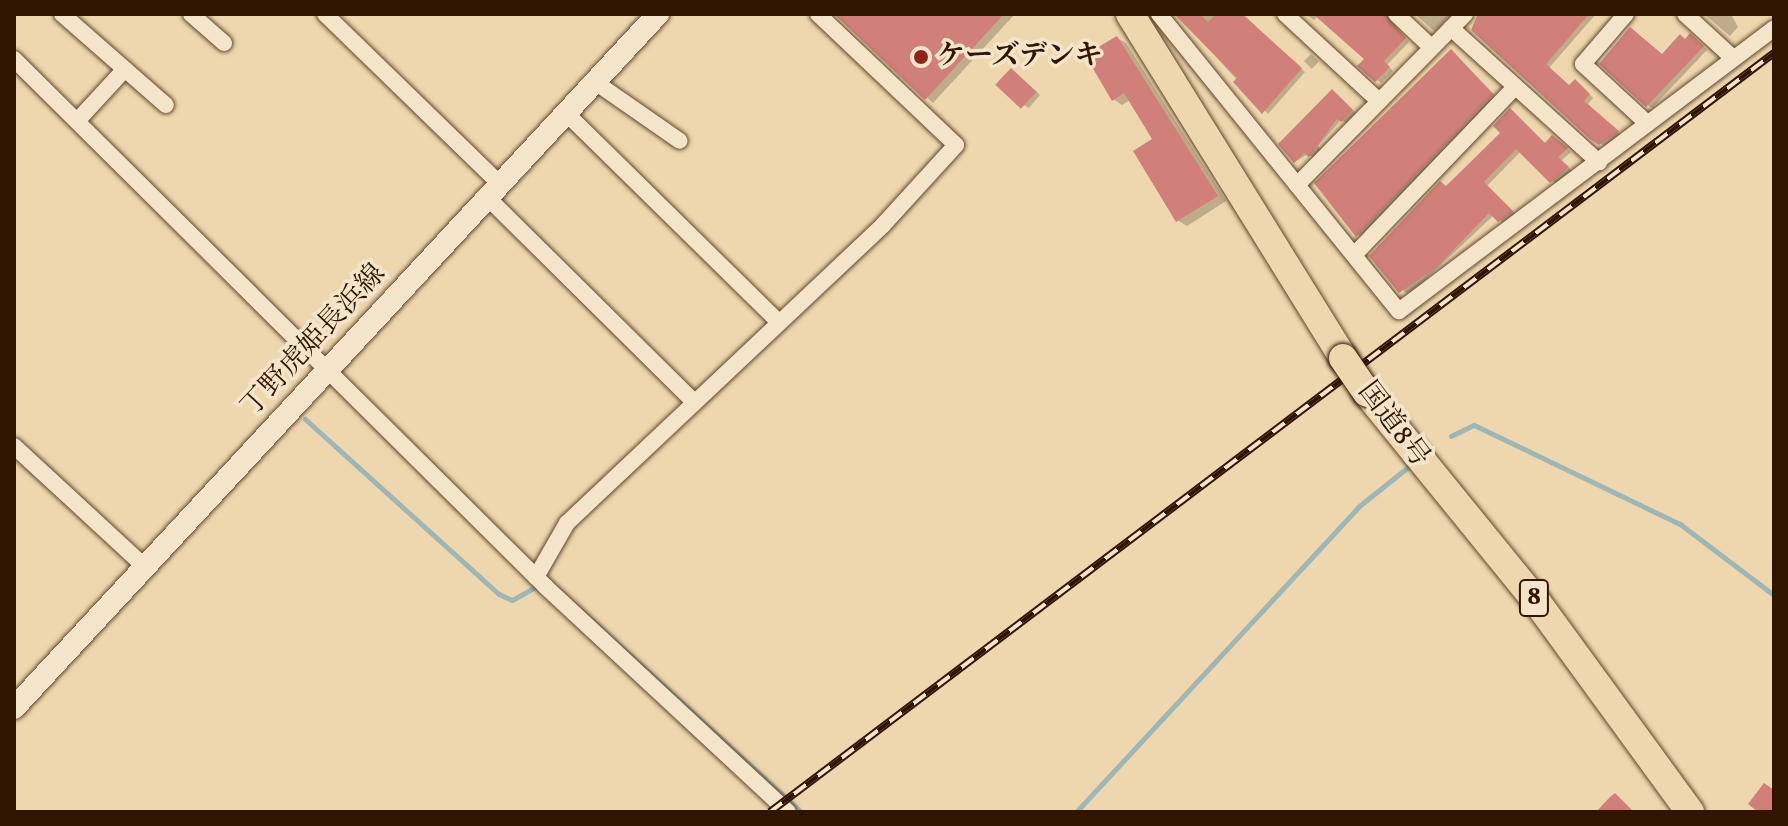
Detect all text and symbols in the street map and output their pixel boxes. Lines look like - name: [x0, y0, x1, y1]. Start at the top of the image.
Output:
- place label: ケーズデンキ: [937, 40, 1105, 74]
- marker: ケーズデンキ: [912, 48, 930, 66]
- street label: 丁野虎姫長浜線: [235, 258, 393, 424]
- street label: 国道8号: [1350, 376, 1436, 474]
- road number: 8: [1518, 576, 1550, 620]

